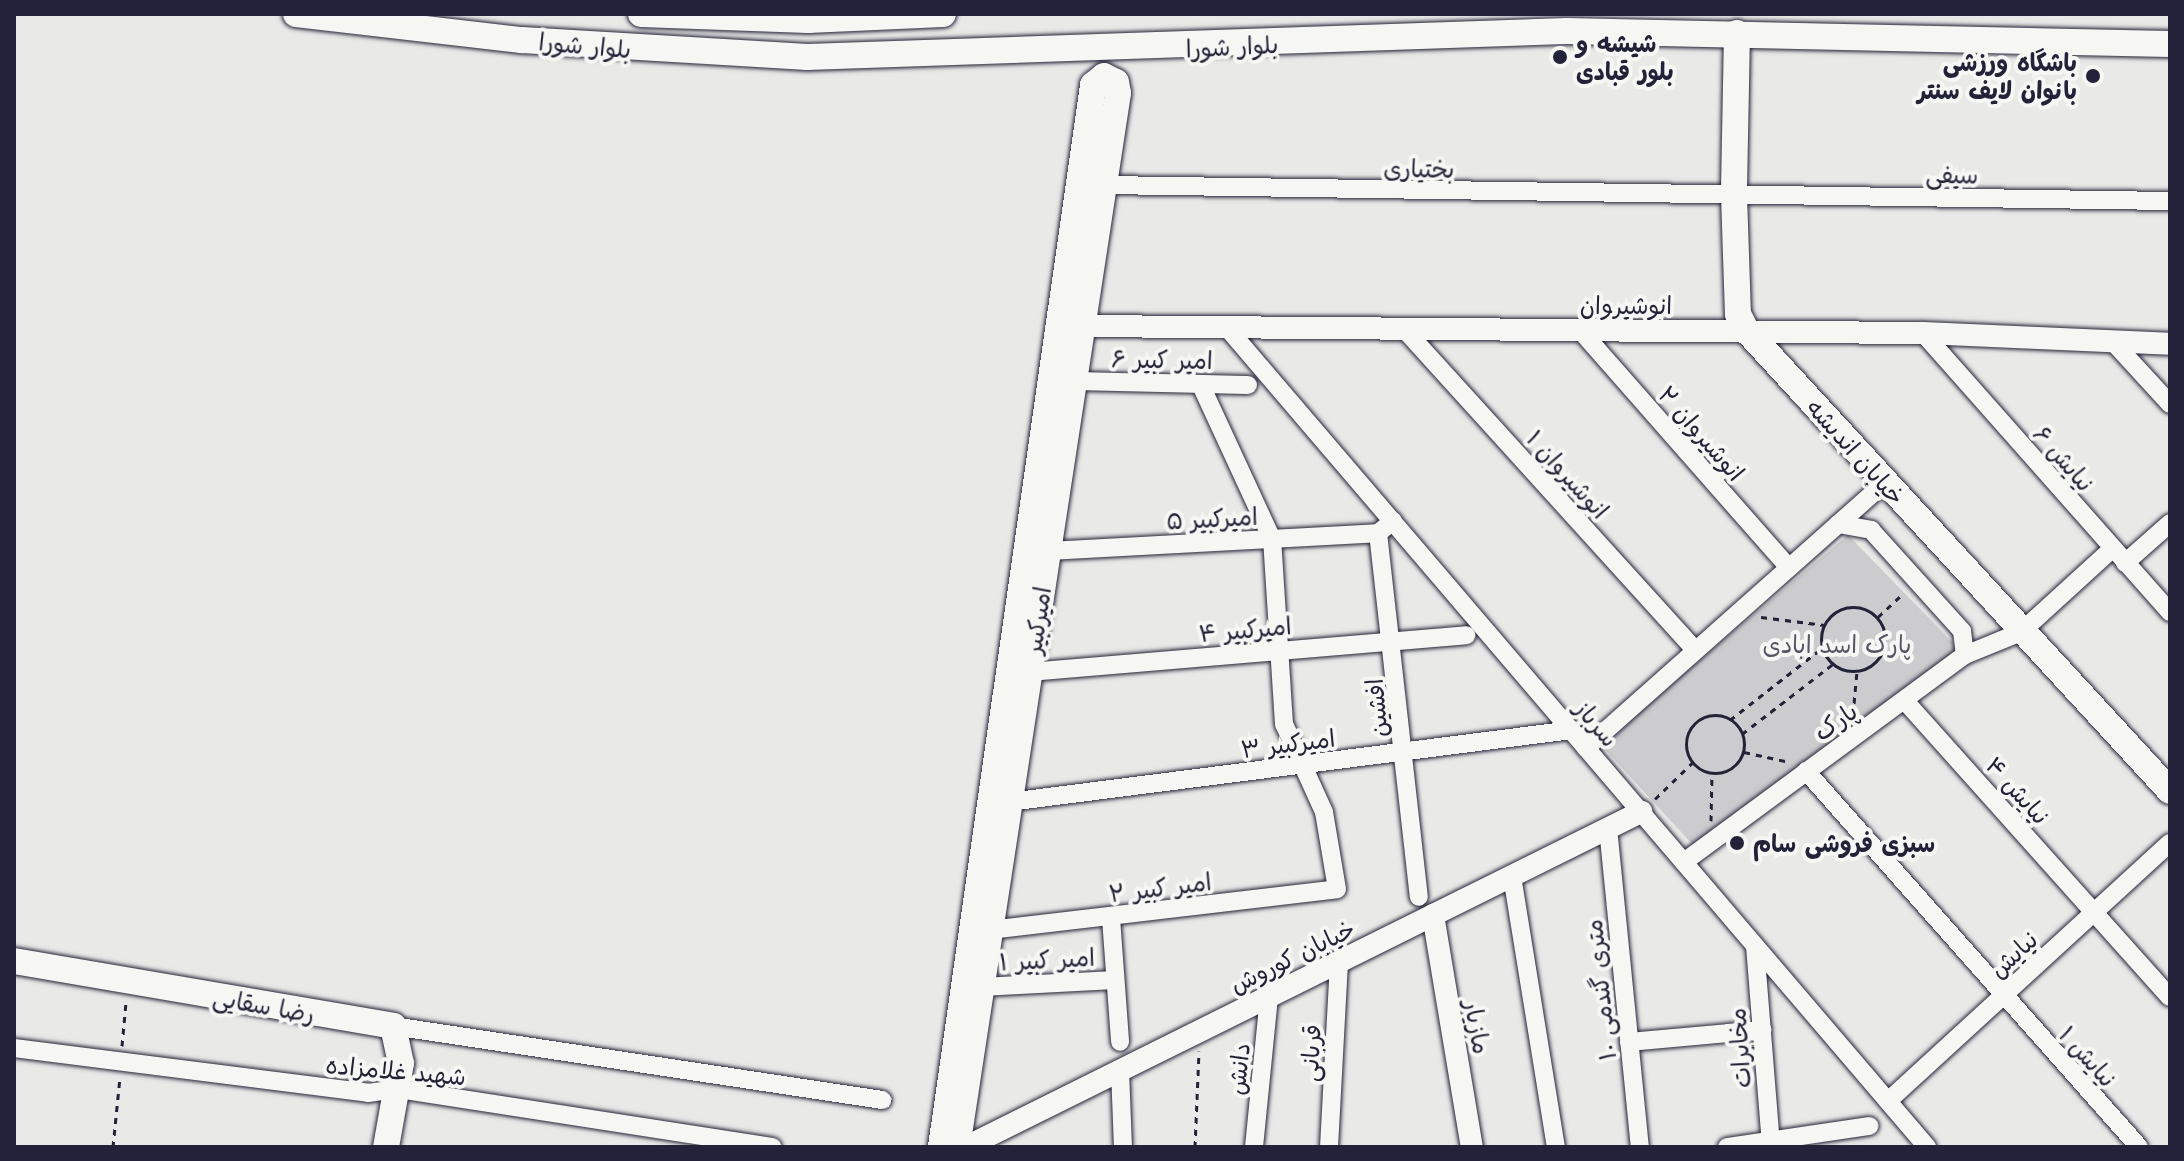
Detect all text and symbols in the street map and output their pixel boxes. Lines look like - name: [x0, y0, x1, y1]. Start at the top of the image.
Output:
- street label: بلوار شورا: [538, 27, 632, 63]
- street label: بلوار شورا: [1185, 29, 1279, 63]
- place label: شیشه و بلور قبادی: [1576, 29, 1674, 85]
- marker: شیشه و بلور قبادی: [1551, 48, 1569, 66]
- place label: باشگاه ورزشی بانوان لایف سنتر: [1918, 48, 2077, 104]
- marker: باشگاه ورزشی بانوان لایف سنتر: [2084, 67, 2102, 85]
- street label: بختیاری: [1383, 153, 1455, 183]
- street label: سیفی: [1925, 159, 1979, 189]
- street label: انوشیروان: [1580, 291, 1672, 319]
- street label: امیر کبیر ۶: [1111, 344, 1213, 374]
- street label: انوشیروان ۲: [1653, 380, 1751, 486]
- street label: خیابان اندیشه: [1801, 392, 1911, 510]
- street label: نیایش ۶: [2028, 419, 2100, 497]
- street label: انوشیروان ۱: [1521, 424, 1615, 524]
- street label: امیرکبیر ۵: [1165, 501, 1259, 535]
- street label: امیرکبیر: [1018, 584, 1056, 656]
- street label: امیرکبیر ۴: [1197, 611, 1293, 647]
- park label: پارک اسد ابادی: [1763, 630, 1911, 658]
- street label: افشین: [1359, 677, 1393, 739]
- street label: سرباز: [1569, 694, 1625, 752]
- street label: پارک: [1808, 696, 1862, 746]
- street label: امیرکبیر ۳: [1239, 723, 1337, 763]
- street label: نیایش ۴: [1980, 750, 2056, 830]
- place label: سبزی فروشی سام: [1753, 829, 1935, 857]
- marker: سبزی فروشی سام: [1728, 834, 1746, 852]
- street label: امیر کبیر ۲: [1107, 866, 1213, 908]
- street label: خیابان کوروش: [1225, 913, 1359, 999]
- street label: ۱۰ متری گندمی: [1578, 918, 1622, 1062]
- street label: نیایش: [1983, 925, 2043, 983]
- street label: امیر کبیر ۱: [998, 942, 1096, 976]
- street label: رضا سقایی: [211, 982, 317, 1028]
- street label: مازیار: [1459, 998, 1497, 1056]
- street label: مخابرات: [1722, 1007, 1756, 1089]
- street label: نیایش ۱: [2053, 1020, 2123, 1092]
- street label: قربانی: [1294, 1023, 1326, 1083]
- street label: دانش: [1221, 1042, 1255, 1096]
- street label: شهید غلامزاده: [325, 1050, 467, 1090]

